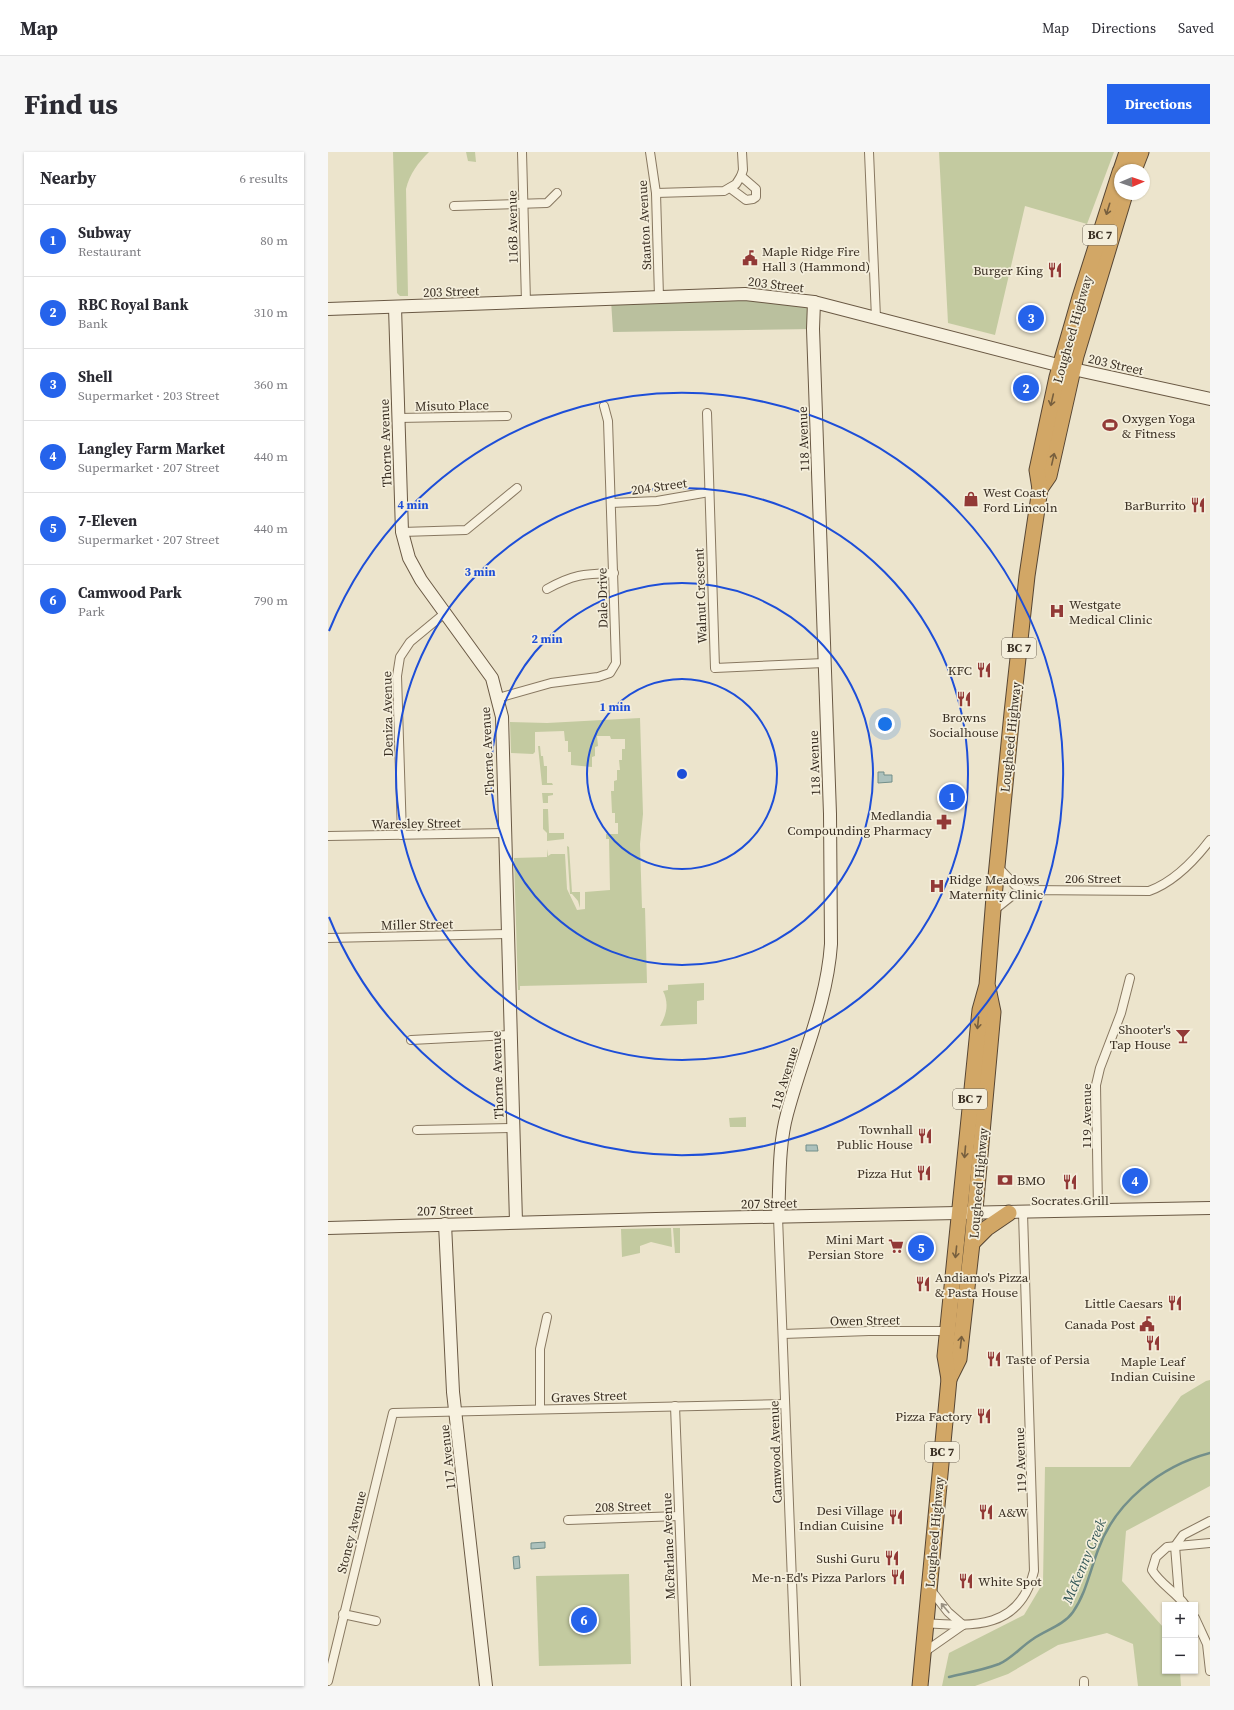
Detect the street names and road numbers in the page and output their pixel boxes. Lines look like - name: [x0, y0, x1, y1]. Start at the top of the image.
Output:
- street label: Stanton Avenue: [634, 179, 655, 270]
- street label: 116B Avenue: [503, 190, 522, 264]
- road number: BC 7: [1083, 225, 1117, 245]
- street label: 203 Street: [747, 273, 806, 296]
- street label: Lougheed Highway: [1049, 273, 1096, 385]
- street label: 203 Street: [423, 282, 480, 301]
- street label: 203 Street: [1087, 350, 1146, 379]
- street label: Misuto Place: [415, 396, 490, 415]
- street label: Thorne Avenue: [375, 398, 396, 488]
- street label: 118 Avenue: [794, 406, 813, 472]
- street label: 204 Street: [630, 474, 689, 499]
- street label: Walnut Crescent: [690, 547, 711, 644]
- street label: Dale Drive: [593, 567, 612, 629]
- road number: BC 7: [1002, 638, 1036, 658]
- street label: Deniza Avenue: [378, 671, 397, 757]
- street label: Lougheed Highway: [996, 680, 1025, 793]
- street label: Thorne Avenue: [477, 706, 498, 796]
- street label: 118 Avenue: [805, 730, 824, 796]
- street label: Waresley Street: [371, 814, 462, 833]
- street label: 206 Street: [1065, 870, 1122, 887]
- street label: Miller Street: [381, 915, 454, 934]
- street label: Thorne Avenue: [487, 1030, 508, 1120]
- street label: 118 Avenue: [767, 1044, 802, 1112]
- street label: 119 Avenue: [1078, 1083, 1095, 1149]
- road number: BC 7: [953, 1089, 987, 1109]
- street label: Lougheed Highway: [965, 1127, 992, 1239]
- street label: 207 Street: [741, 1194, 798, 1212]
- street label: 207 Street: [417, 1201, 474, 1219]
- street label: Owen Street: [830, 1311, 901, 1330]
- street label: Graves Street: [551, 1387, 628, 1406]
- street label: Camwood Avenue: [765, 1400, 786, 1504]
- street label: 117 Avenue: [436, 1423, 459, 1490]
- street label: 119 Avenue: [1011, 1427, 1030, 1493]
- road number: BC 7: [925, 1442, 959, 1462]
- street label: Lougheed Highway: [921, 1476, 948, 1588]
- street label: Stoney Avenue: [333, 1489, 370, 1575]
- street label: McFarlane Avenue: [658, 1492, 679, 1600]
- street label: 208 Street: [595, 1497, 652, 1516]

